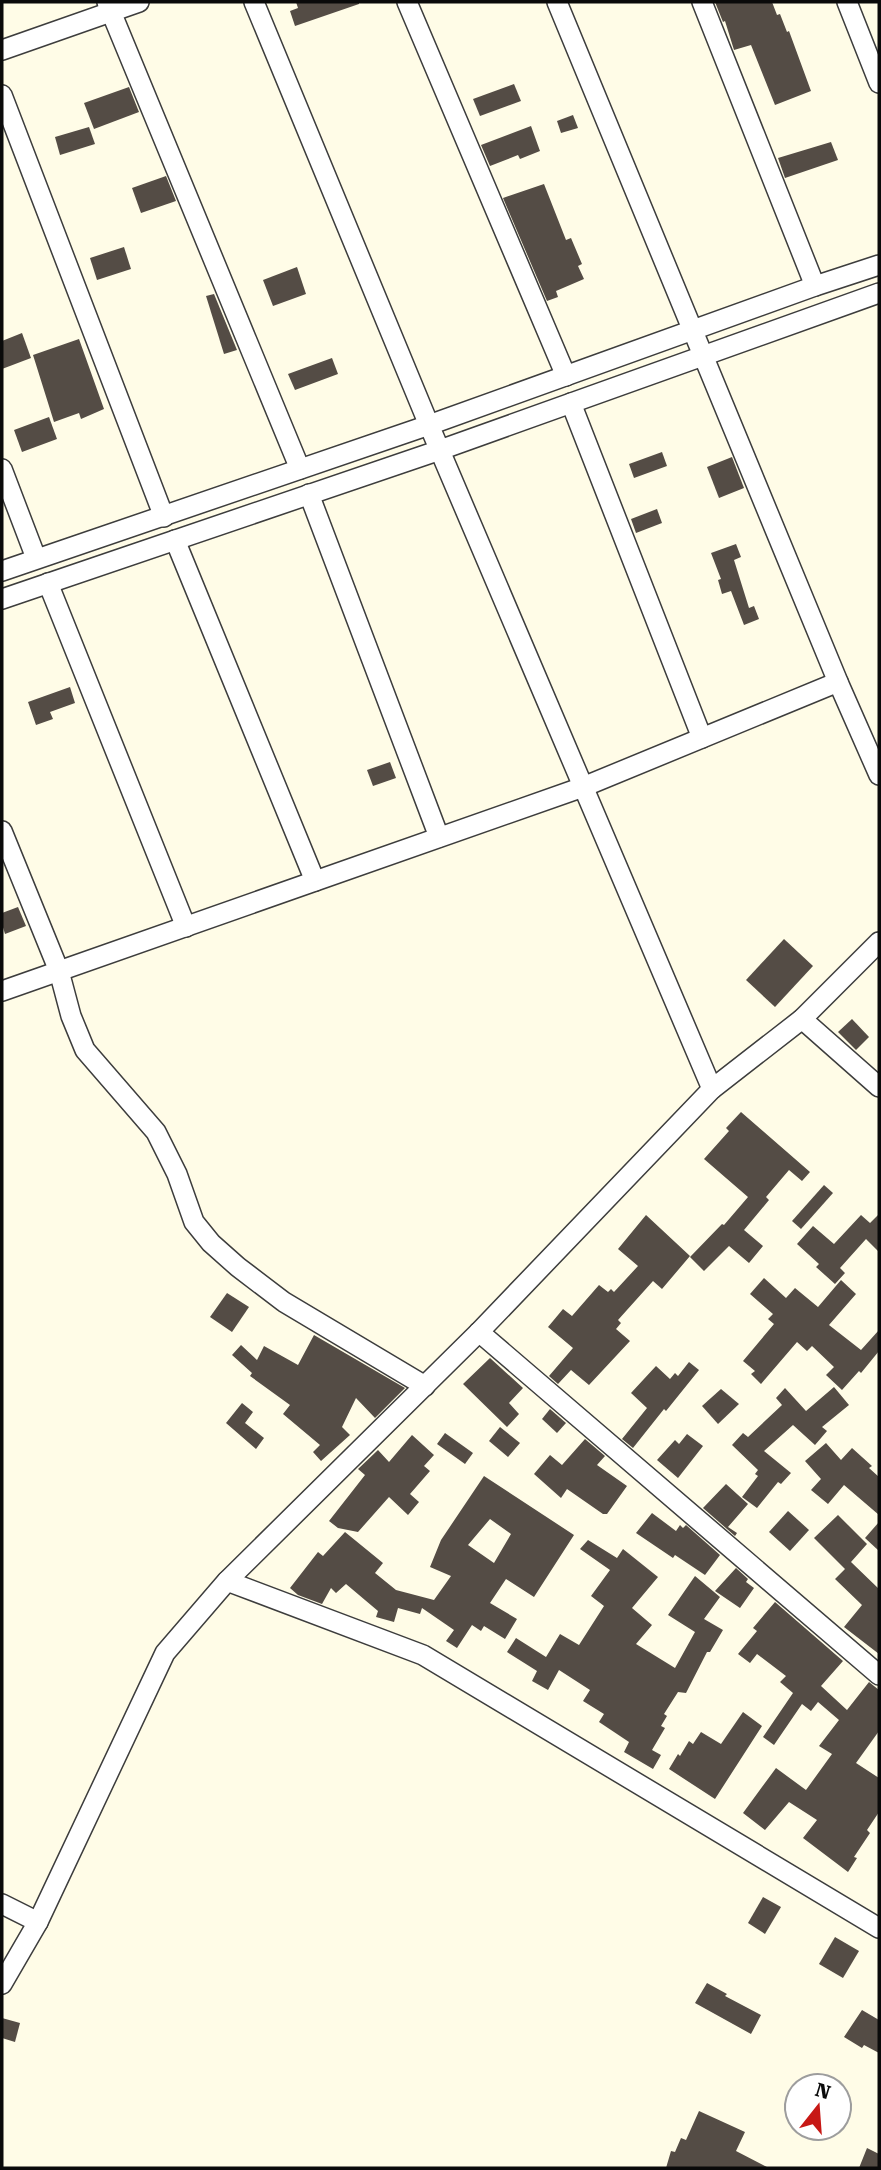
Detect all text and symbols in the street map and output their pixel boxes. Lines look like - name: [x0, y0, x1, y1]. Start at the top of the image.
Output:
- north arrow: [783, 2072, 853, 2142]
- text: N: [812, 2078, 834, 2104]

